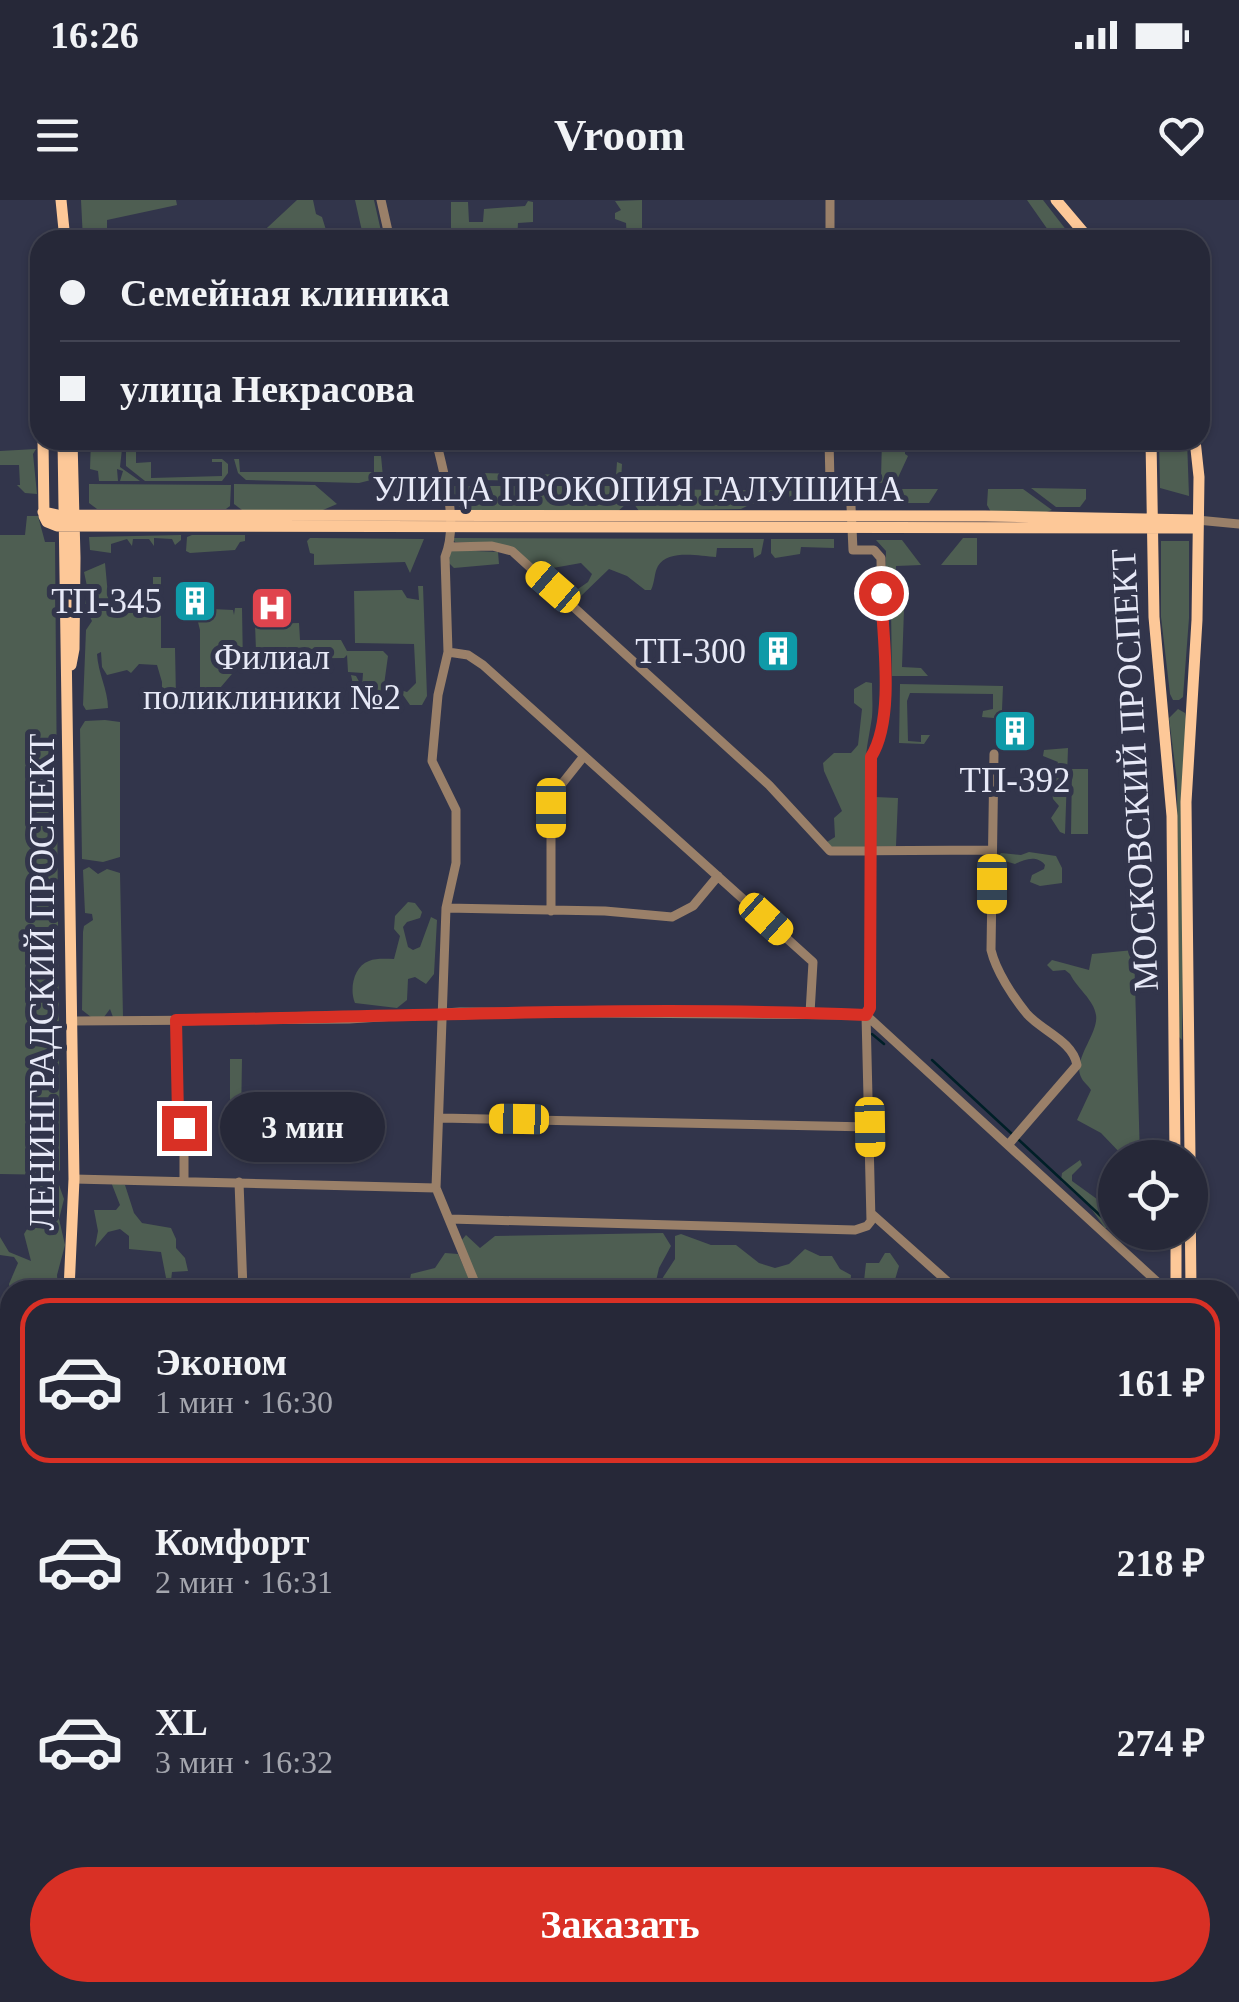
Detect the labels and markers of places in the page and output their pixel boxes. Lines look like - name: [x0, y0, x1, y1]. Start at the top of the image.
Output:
- building icon: ТП-345: [172, 578, 218, 624]
- place label: ТП-345: [51, 582, 162, 621]
- hospital icon: Филиал поликлиники №2: [249, 585, 295, 631]
- building icon: ТП-300: [755, 628, 801, 674]
- place label: ТП-300: [635, 632, 746, 671]
- place label: Филиал поликлиники №2: [143, 638, 401, 717]
- building icon: ТП-392: [992, 708, 1038, 754]
- place label: ТП-392: [960, 761, 1070, 800]

